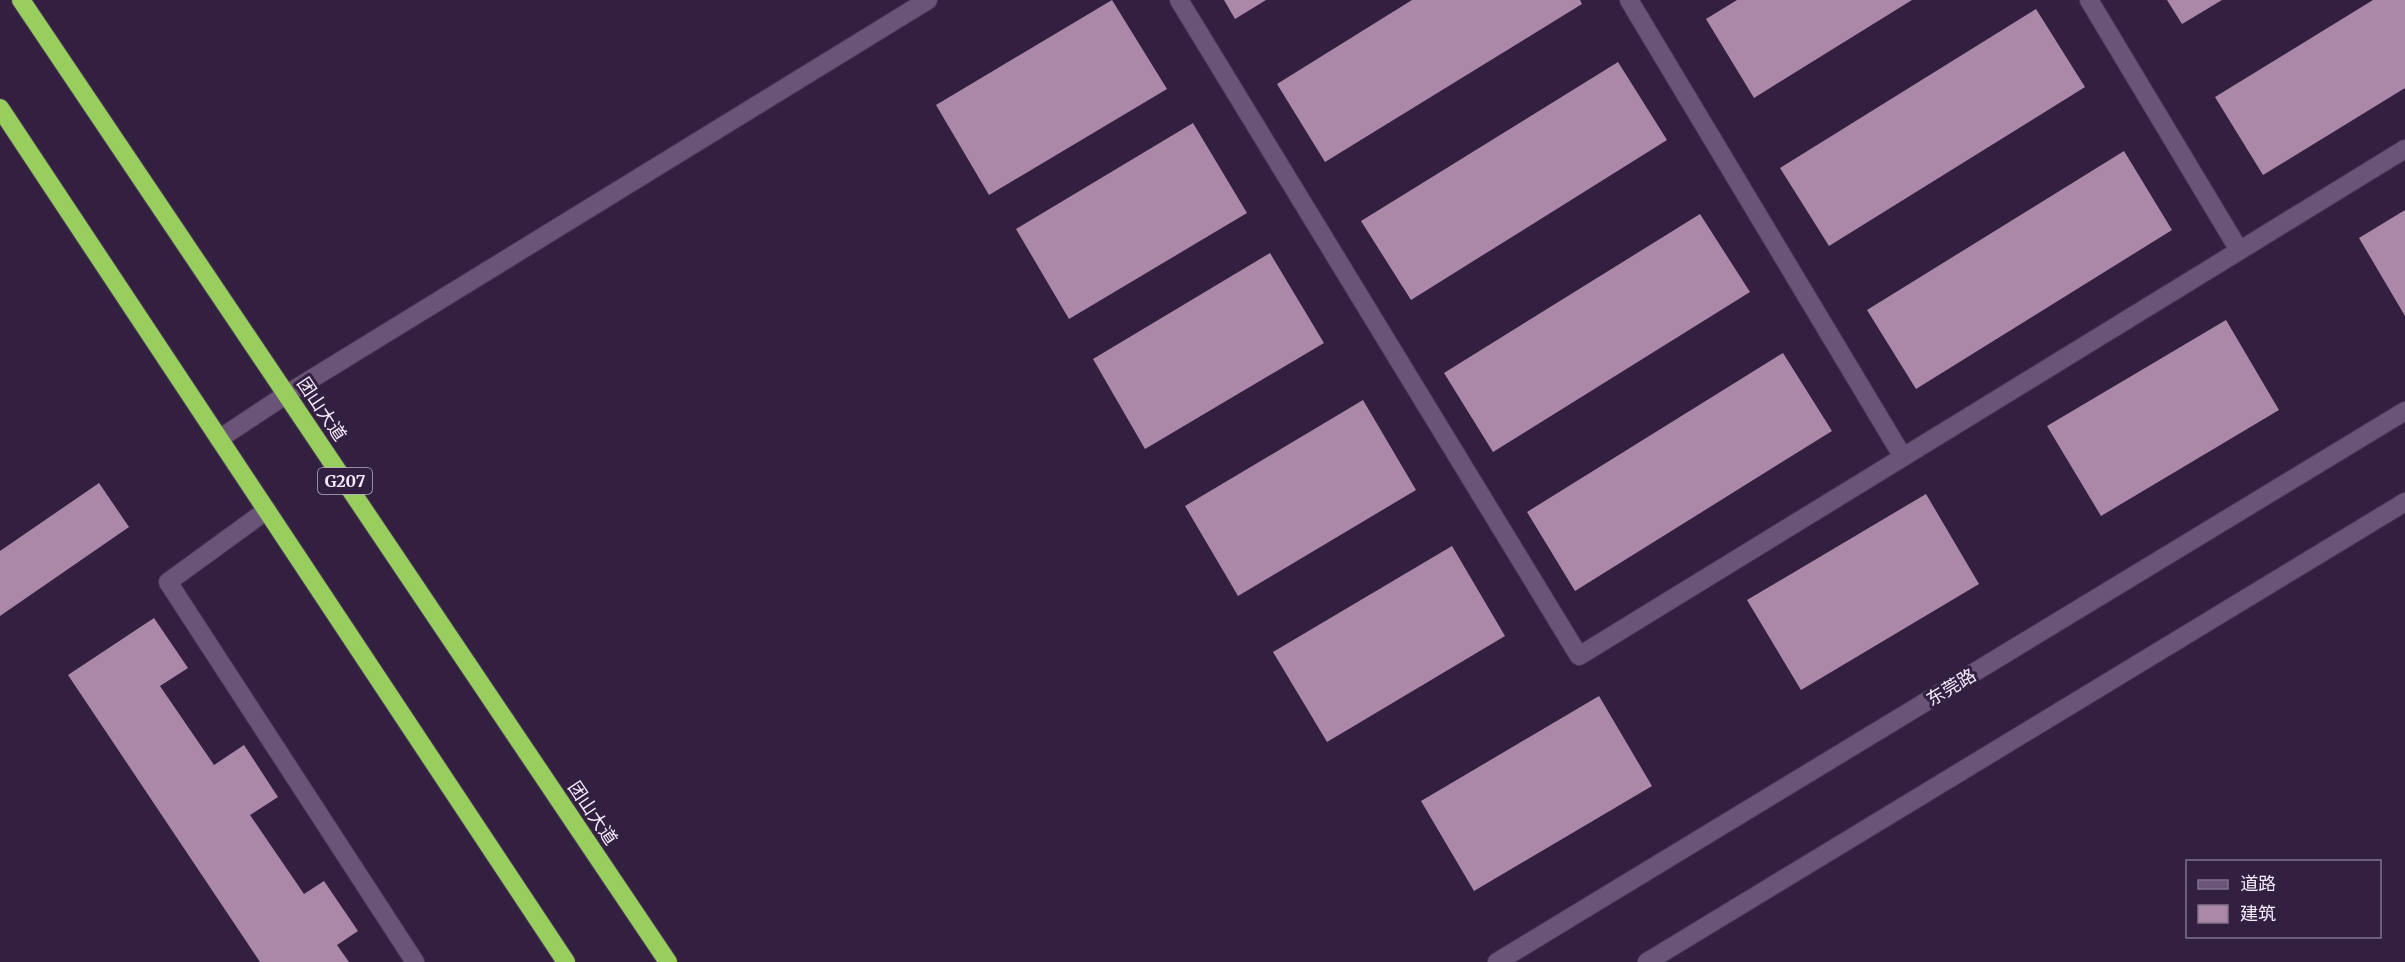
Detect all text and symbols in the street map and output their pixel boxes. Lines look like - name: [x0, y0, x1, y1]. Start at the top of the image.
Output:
- street label: 团山大道: [292, 373, 352, 445]
- road number: G207: [318, 468, 372, 494]
- street label: 东莞路: [1922, 663, 1980, 711]
- street label: 团山大道: [563, 777, 623, 849]
- legend: [2186, 860, 2381, 938]
- text: 道路: [2240, 872, 2276, 895]
- text: 建筑: [2240, 902, 2276, 925]

